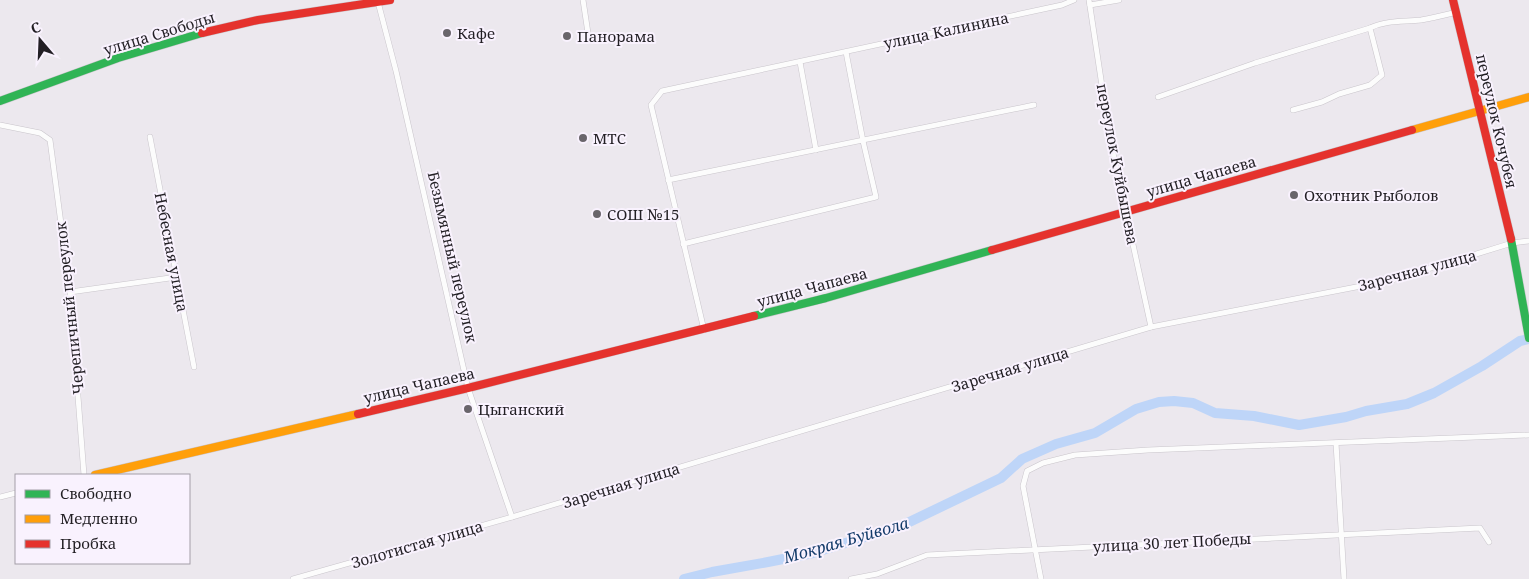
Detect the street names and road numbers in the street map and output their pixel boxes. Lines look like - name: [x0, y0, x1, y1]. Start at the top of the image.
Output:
- street label: улица Свободы: [101, 7, 217, 59]
- street label: улица Калинина: [882, 7, 1010, 53]
- street label: переулок Кочубея: [1472, 52, 1522, 190]
- street label: переулок Куйбышева: [1093, 82, 1143, 246]
- street label: улица Чапаева: [1144, 151, 1258, 201]
- street label: Безымянный переулок: [424, 169, 482, 345]
- street label: Небесная улица: [151, 190, 193, 314]
- street label: Черепичный переулок: [50, 221, 88, 395]
- street label: Заречная улица: [1356, 245, 1478, 295]
- street label: улица Чапаева: [755, 263, 869, 311]
- street label: Заречная улица: [949, 342, 1071, 396]
- street label: улица Чапаева: [361, 362, 477, 408]
- street label: Заречная улица: [560, 458, 682, 512]
- street label: Золотистая улица: [349, 516, 485, 572]
- street label: улица 30 лет Победы: [1092, 528, 1252, 556]

